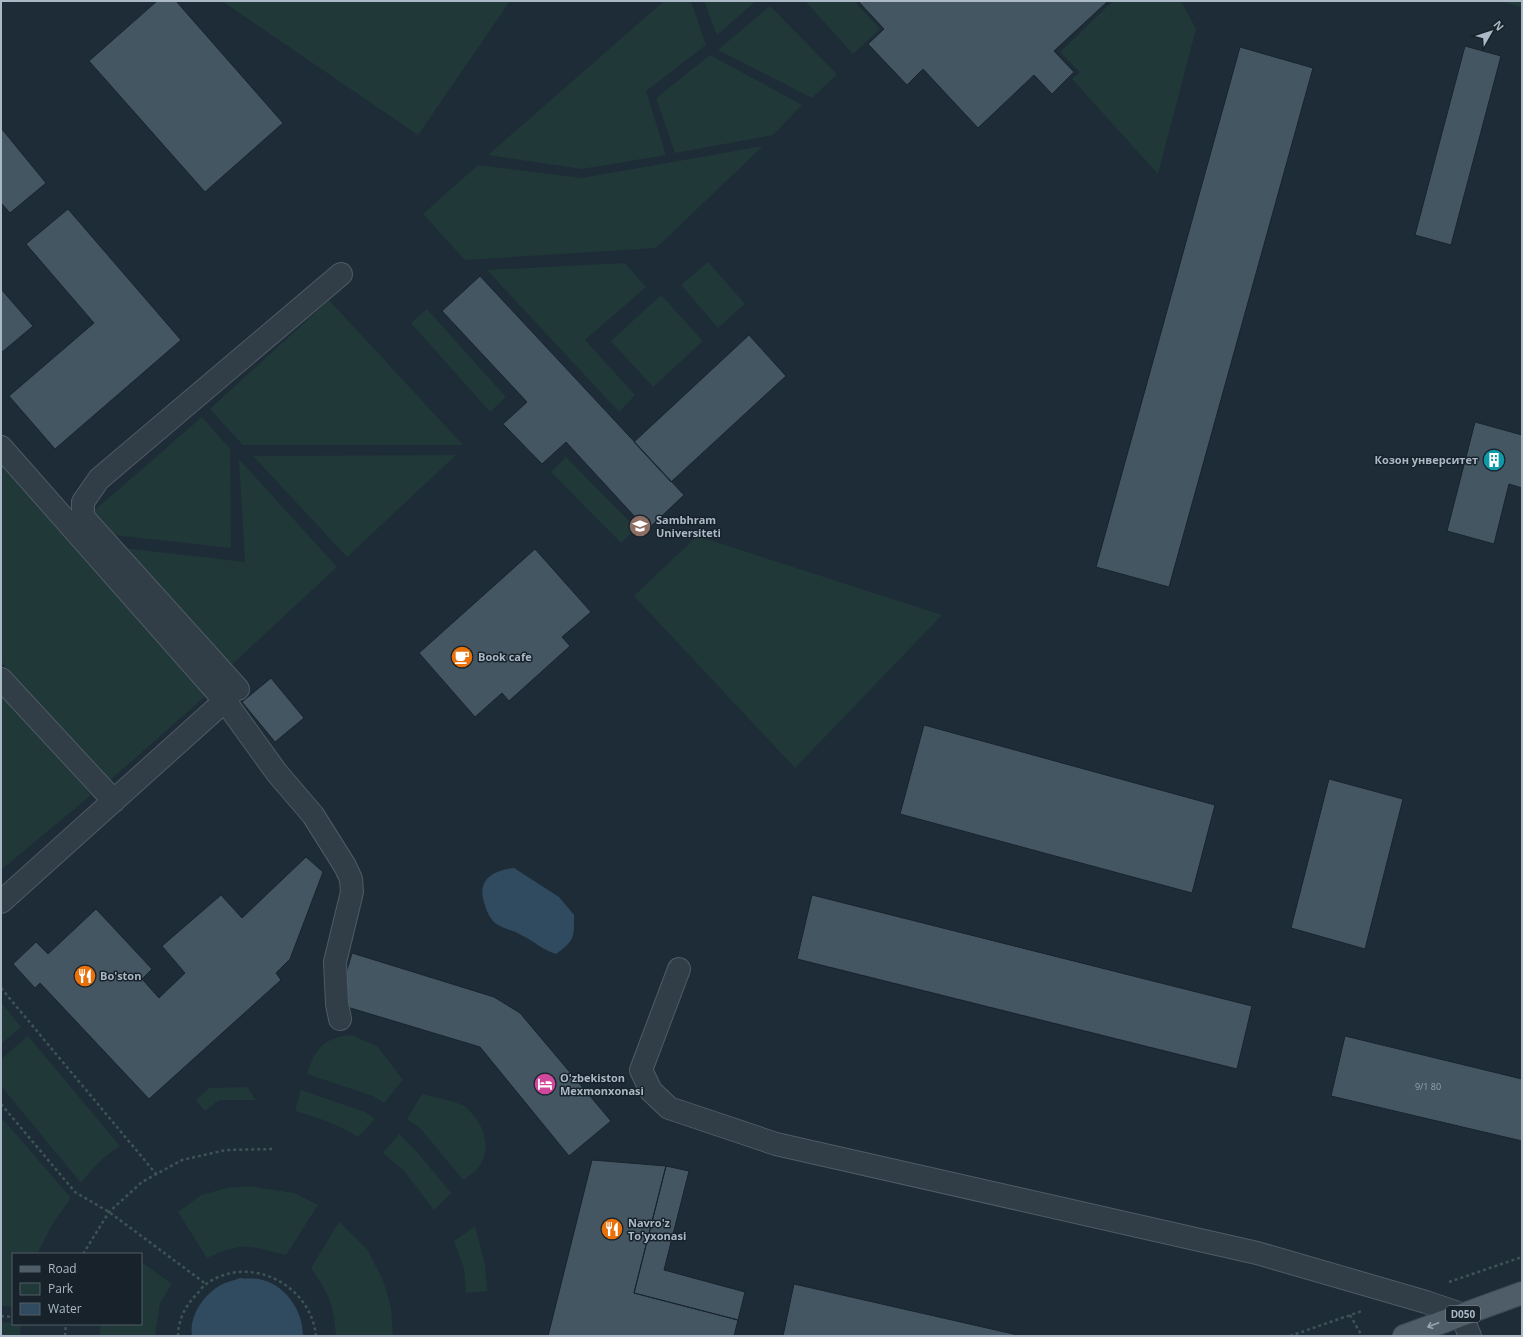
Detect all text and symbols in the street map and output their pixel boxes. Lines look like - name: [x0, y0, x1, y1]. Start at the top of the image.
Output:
- north arrow: [1471, 12, 1511, 52]
- text: N: [1491, 17, 1508, 34]
- building icon: Козон унверситет: [1481, 447, 1507, 473]
- place label: Козон унверситет: [1375, 452, 1478, 467]
- place label: Sambhram Universiteti: [656, 512, 721, 540]
- school or university icon: Sambhram Universiteti: [627, 513, 653, 539]
- cafe icon: Book cafe: [449, 644, 475, 670]
- place label: Book cafe: [478, 649, 532, 664]
- restaurant icon: Bo'ston: [72, 963, 98, 989]
- place label: Bo'ston: [100, 968, 141, 983]
- place label: O'zbekiston Mexmonxonasi: [560, 1070, 644, 1098]
- hotel icon: O'zbekiston Mexmonxonasi: [532, 1071, 558, 1097]
- house number: 9/1 80: [1415, 1080, 1441, 1093]
- place label: Navro'z To'yxonasi: [628, 1215, 686, 1243]
- restaurant icon: Navro'z To'yxonasi: [599, 1216, 625, 1242]
- legend: [12, 1253, 142, 1325]
- text: Road: [48, 1260, 77, 1277]
- text: Park: [48, 1280, 74, 1297]
- text: Water: [48, 1300, 82, 1317]
- road number: D050: [1446, 1306, 1480, 1322]
- one-way arrow: [1427, 1322, 1439, 1330]

